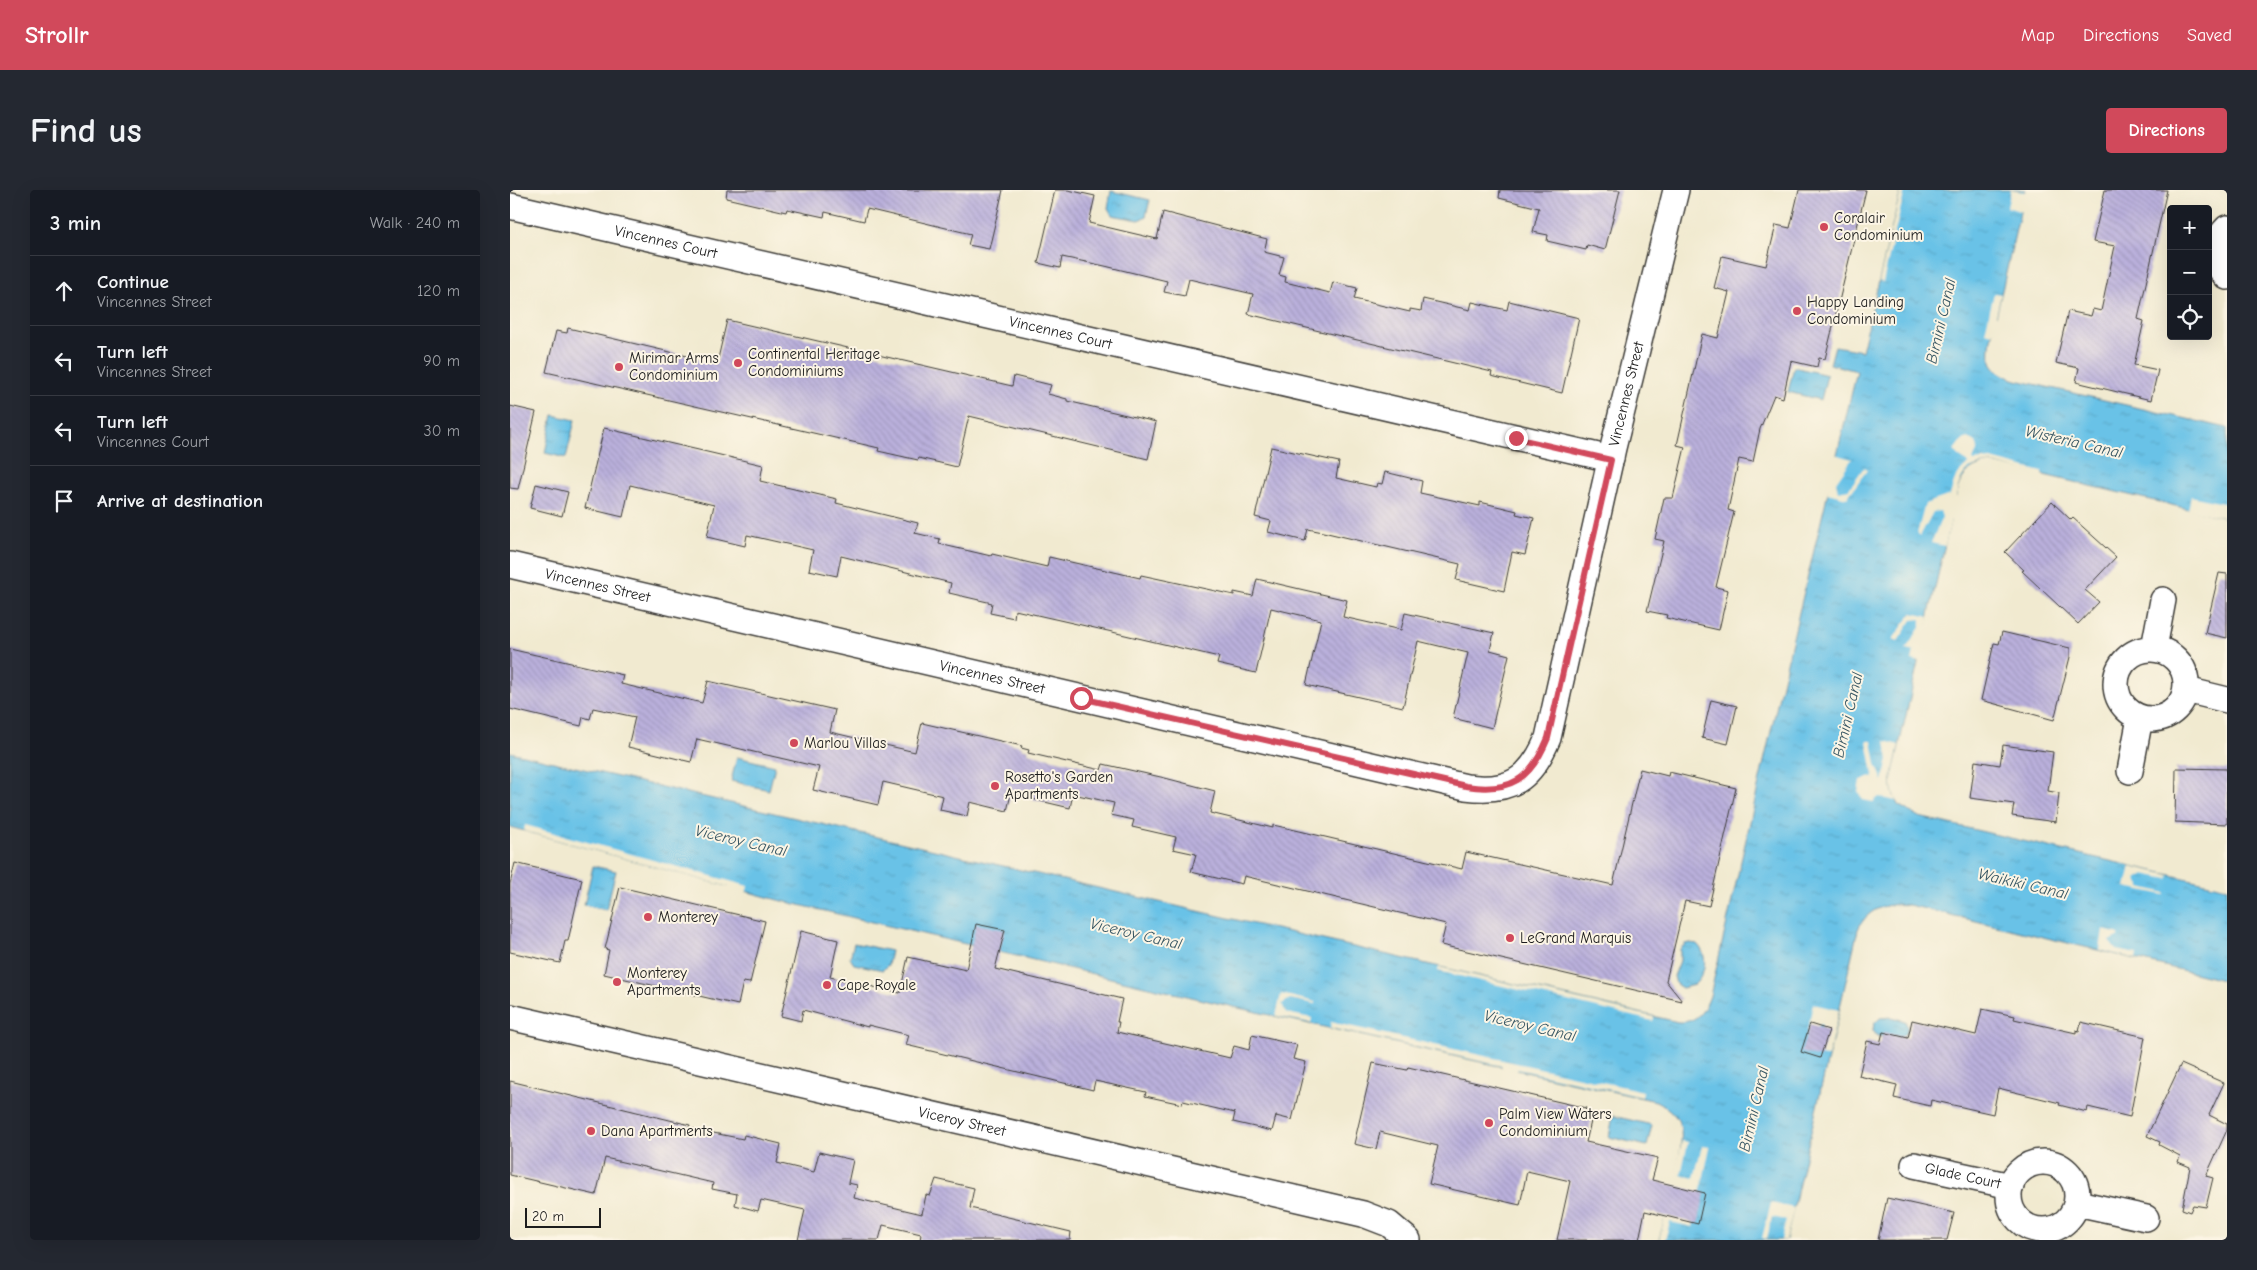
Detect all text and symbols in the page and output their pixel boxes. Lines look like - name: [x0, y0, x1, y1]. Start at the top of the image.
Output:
- text: Strollr: [25, 21, 89, 49]
- text: Map: [2021, 25, 2055, 46]
- text: Directions: [2083, 25, 2159, 46]
- text: Saved: [2187, 25, 2232, 46]
- button: Directions: [2106, 108, 2227, 153]
- text: Find us: [30, 110, 142, 151]
- map controls: [2167, 205, 2212, 340]
- button: +: [2167, 205, 2212, 250]
- place label: Coralair Condominium: [1834, 209, 1923, 244]
- text: 3 min: [50, 211, 101, 235]
- text: Walk · 240 m: [370, 214, 460, 232]
- street label: Vincennes Court: [613, 221, 720, 263]
- marker: Coralair Condominium: [1818, 221, 1830, 233]
- button: −: [2167, 250, 2212, 295]
- text: Continue: [97, 271, 169, 293]
- water label: Bimini Canal: [1922, 276, 1960, 365]
- icon: ahead: [50, 277, 78, 305]
- text: 120 m: [417, 282, 460, 300]
- text: Vincennes Street: [97, 293, 212, 311]
- place label: Happy Landing Condominium: [1807, 293, 1904, 328]
- button: locate: [2167, 295, 2212, 340]
- marker: Happy Landing Condominium: [1791, 305, 1803, 317]
- street label: Vincennes Court: [1007, 312, 1115, 353]
- street label: Vincennes Street: [1605, 339, 1648, 448]
- text: Turn left: [97, 341, 168, 363]
- place label: Continental Heritage Condominiums: [748, 345, 880, 380]
- icon: left: [50, 347, 78, 375]
- place label: Mirimar Arms Condominium: [629, 349, 719, 384]
- text: 90 m: [423, 352, 460, 370]
- marker: Continental Heritage Condominiums: [732, 357, 744, 369]
- marker: Mirimar Arms Condominium: [613, 361, 625, 373]
- text: Vincennes Street: [97, 363, 212, 381]
- text: Turn left: [97, 411, 168, 433]
- icon: left: [50, 417, 78, 445]
- text: 30 m: [424, 422, 460, 440]
- water label: Wisteria Canal: [2024, 422, 2125, 462]
- route end: [1505, 427, 1528, 450]
- text: Vincennes Court: [97, 433, 209, 451]
- icon: arrive: [50, 487, 78, 515]
- text: Arrive at destination: [97, 490, 263, 512]
- street label: Vincennes Street: [543, 564, 653, 606]
- street label: Vincennes Street: [938, 656, 1047, 698]
- water label: Bimini Canal: [1829, 670, 1867, 759]
- route start: [1070, 687, 1093, 710]
- place label: Marlou Villas: [804, 734, 886, 752]
- marker: Marlou Villas: [788, 737, 800, 749]
- place label: Rosetto's Garden Apartments: [1005, 768, 1113, 803]
- marker: Rosetto's Garden Apartments: [989, 780, 1001, 792]
- water label: Viceroy Canal: [693, 822, 789, 860]
- water label: Waikiki Canal: [1976, 865, 2070, 903]
- place label: Monterey: [658, 908, 718, 926]
- marker: Monterey: [642, 911, 654, 923]
- water label: Viceroy Canal: [1088, 915, 1184, 953]
- place label: LeGrand Marquis: [1520, 929, 1631, 947]
- marker: LeGrand Marquis: [1504, 932, 1516, 944]
- place label: Monterey Apartments: [627, 964, 700, 999]
- marker: Monterey Apartments: [611, 976, 623, 988]
- place label: Cape Royale: [837, 976, 917, 994]
- marker: Cape Royale: [821, 979, 833, 991]
- water label: Viceroy Canal: [1482, 1007, 1578, 1045]
- water label: Bimini Canal: [1735, 1064, 1773, 1153]
- street label: Viceroy Street: [917, 1103, 1008, 1140]
- place label: Palm View Waters Condominium: [1499, 1105, 1611, 1140]
- marker: Palm View Waters Condominium: [1483, 1117, 1495, 1129]
- place label: Dana Apartments: [601, 1122, 713, 1140]
- marker: Dana Apartments: [585, 1125, 597, 1137]
- street label: Glade Court: [1923, 1159, 2003, 1193]
- scale bar: [525, 1205, 601, 1228]
- text: 20 m: [532, 1208, 564, 1225]

